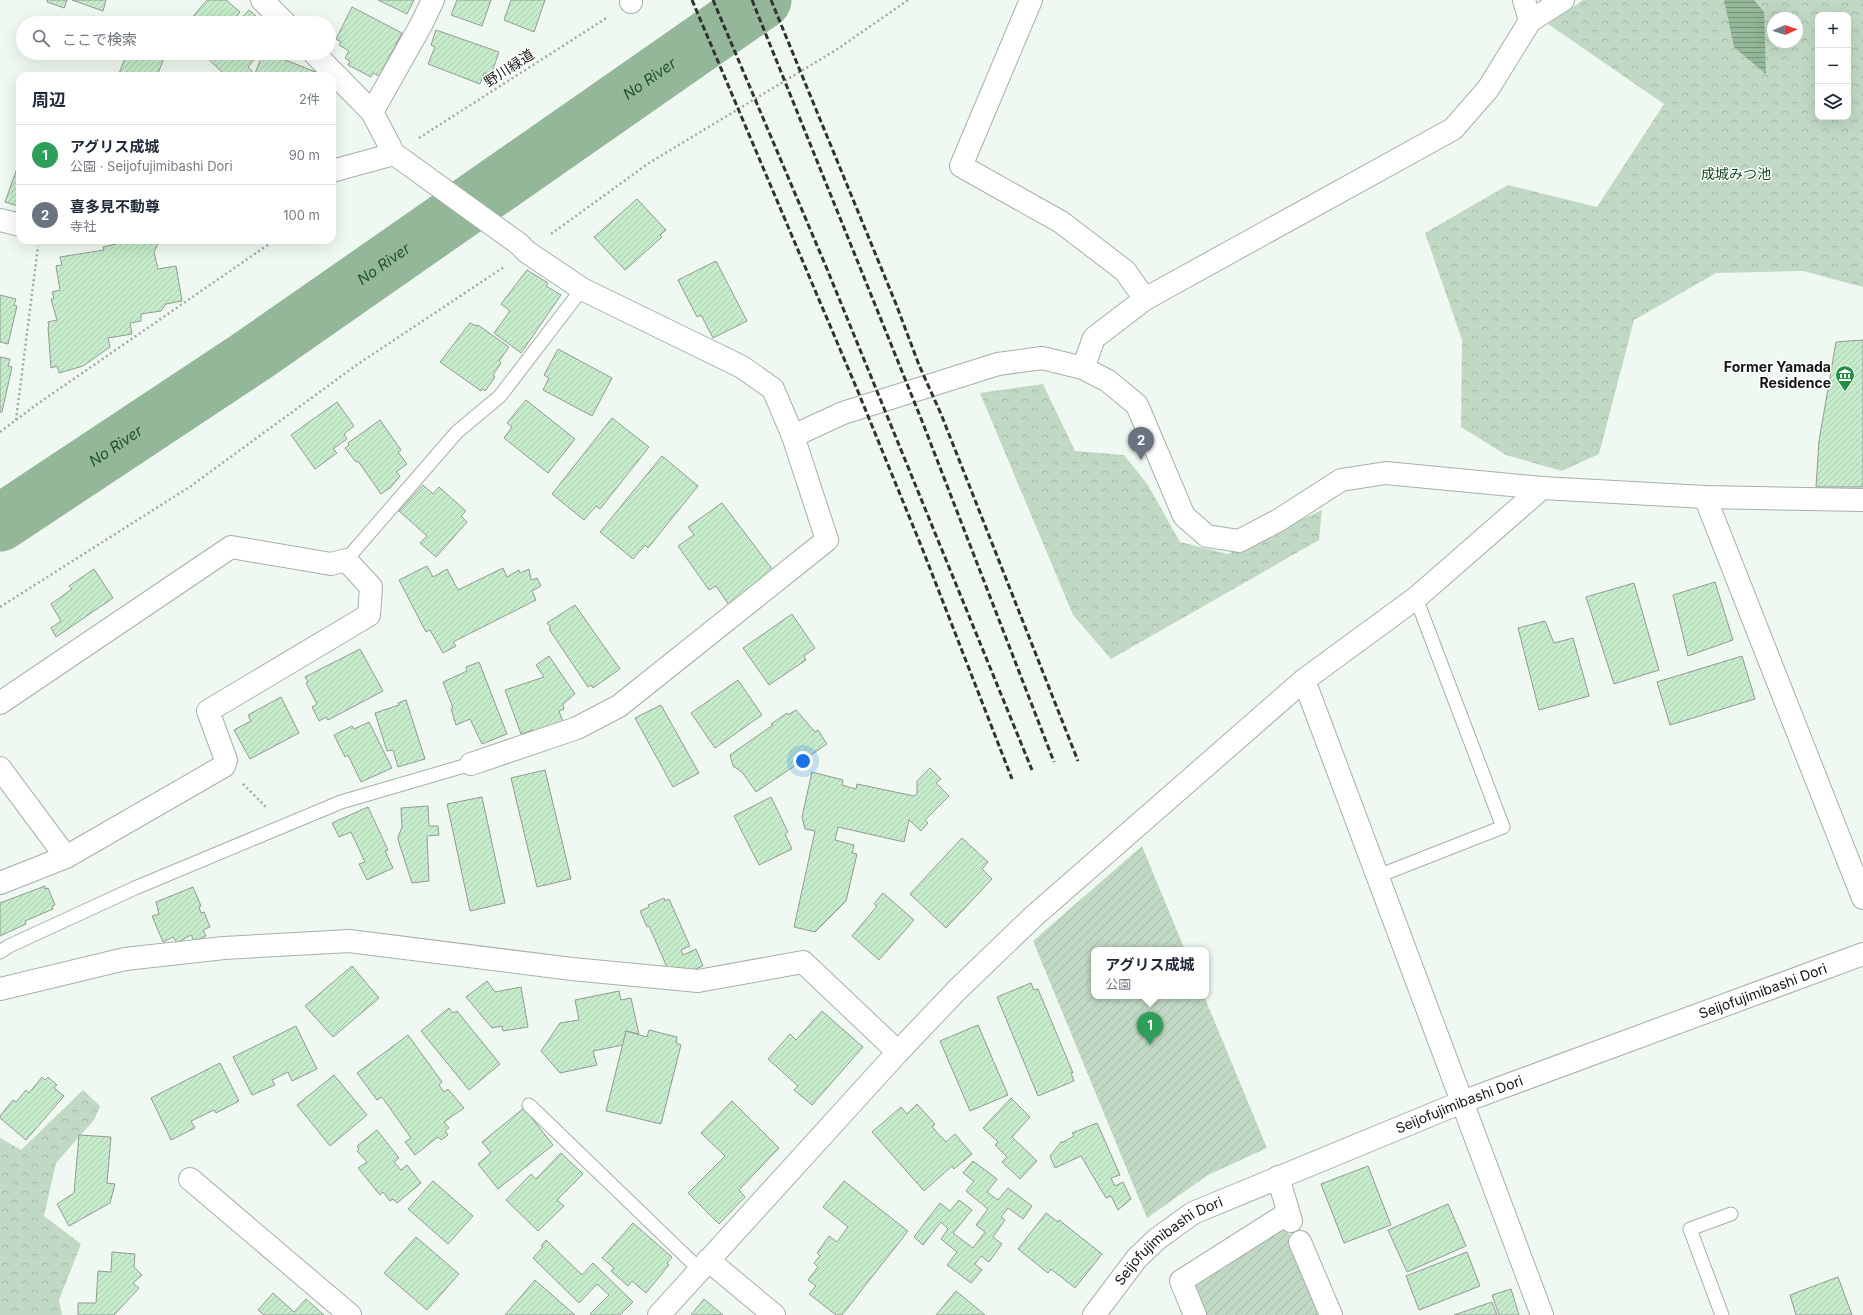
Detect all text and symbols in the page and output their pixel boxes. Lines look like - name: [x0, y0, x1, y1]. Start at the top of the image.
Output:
- north arrow: [1767, 12, 1803, 48]
- map controls: [1815, 12, 1851, 120]
- button: +: [1815, 12, 1851, 48]
- search box: [16, 16, 336, 60]
- icon: search: [30, 27, 52, 49]
- text: ここで検索: [62, 30, 137, 49]
- street label: 野川緑道: [481, 45, 537, 90]
- button: −: [1815, 48, 1851, 84]
- water label: No River: [619, 53, 680, 104]
- button: layers: [1815, 84, 1851, 120]
- text: 周辺: [32, 90, 66, 110]
- text: 2件: [299, 91, 320, 107]
- text: アグリス成城: [70, 137, 159, 156]
- text: 1: [42, 147, 48, 163]
- text: 90 m: [289, 147, 320, 163]
- text: 公園 · Seijofujimibashi Dori: [70, 158, 233, 174]
- park label: 成城みつ池: [1701, 165, 1771, 182]
- text: 喜多見不動尊: [70, 197, 160, 216]
- text: 2: [41, 207, 49, 223]
- text: 100 m: [283, 207, 320, 223]
- text: 寺社: [70, 218, 96, 234]
- water label: No River: [353, 239, 414, 289]
- place label: Former Yamada Residence: [1724, 358, 1831, 391]
- museum icon: Former Yamada Residence: [1834, 364, 1856, 392]
- water label: No River: [85, 421, 146, 470]
- pin: 2: [1128, 427, 1154, 460]
- your location: [793, 751, 813, 771]
- popup: [1091, 947, 1209, 999]
- text: アグリス成城: [1105, 955, 1195, 974]
- street label: Seijofujimibashi Dori: [1696, 959, 1829, 1022]
- text: 公園: [1105, 976, 1131, 992]
- pin: 1: [1137, 1012, 1163, 1045]
- street label: Seijofujimibashi Dori: [1393, 1071, 1525, 1136]
- street label: Seijofujimibashi Dori: [1111, 1193, 1225, 1288]

